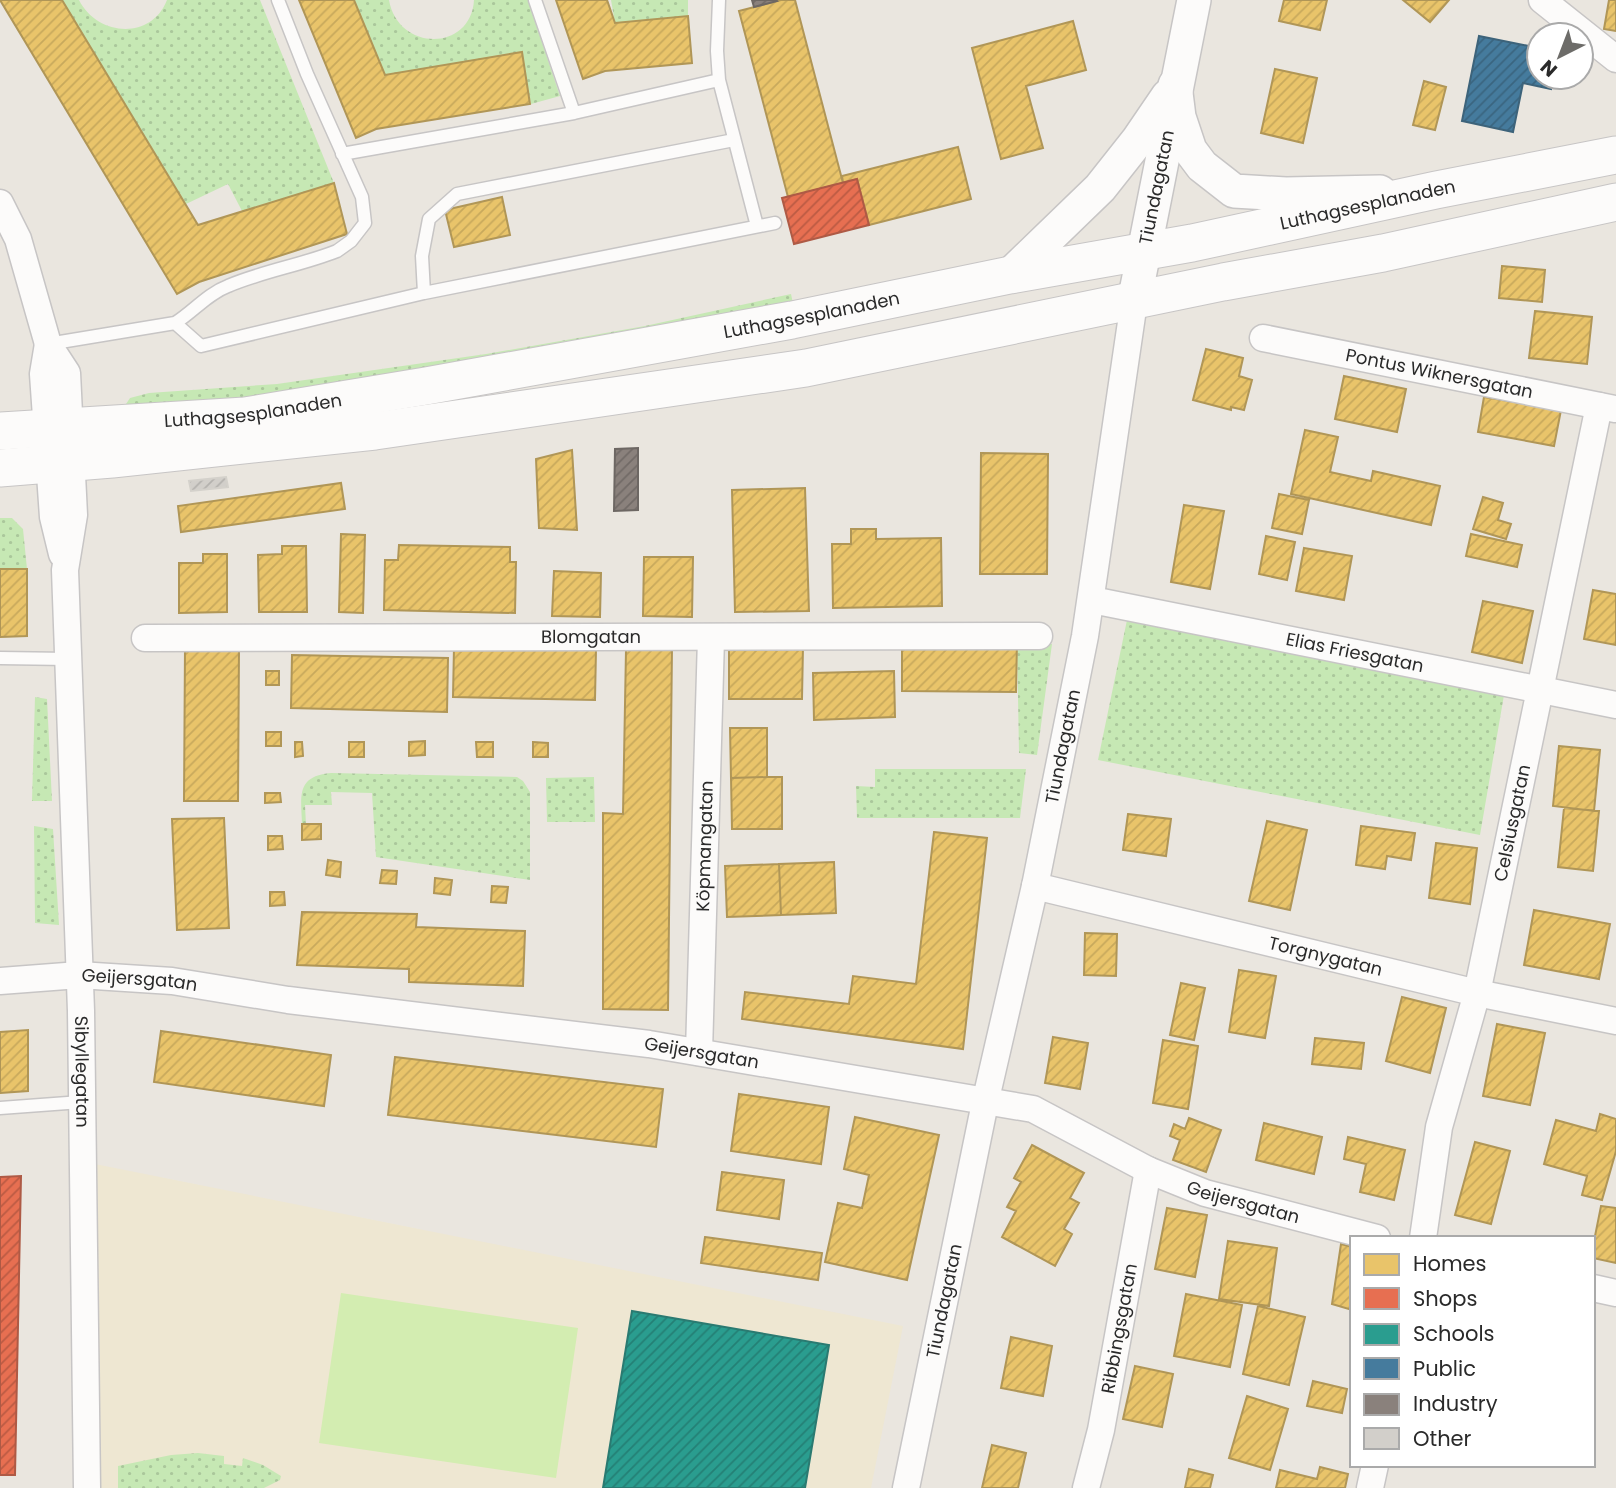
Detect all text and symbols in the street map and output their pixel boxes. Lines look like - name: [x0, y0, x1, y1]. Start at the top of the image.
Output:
- north arrow: [1525, 21, 1595, 91]
- text: N: [1535, 53, 1563, 83]
- street label: Tiundagatan: [1133, 128, 1180, 247]
- street label: Luthagsesplanaden: [1277, 173, 1458, 236]
- street label: Luthagsesplanaden: [721, 285, 902, 344]
- street label: Pontus Wiknersgatan: [1344, 342, 1535, 404]
- street label: Luthagsesplanaden: [163, 387, 344, 433]
- street label: Blomgatan: [541, 624, 641, 649]
- street label: Elias Friesgatan: [1284, 626, 1426, 678]
- street label: Tiundagatan: [1039, 687, 1086, 806]
- street label: Celsiusgatan: [1487, 762, 1536, 884]
- street label: Köpmangatan: [690, 780, 719, 912]
- street label: Torgnygatan: [1266, 930, 1385, 982]
- street label: Geijersgatan: [81, 962, 199, 997]
- street label: Sibyllegatan: [69, 1016, 95, 1128]
- street label: Geijersgatan: [642, 1030, 761, 1074]
- street label: Geijersgatan: [1183, 1174, 1302, 1229]
- legend: [1350, 1236, 1595, 1467]
- street label: Tiundagatan: [920, 1241, 968, 1360]
- text: Homes: [1413, 1249, 1487, 1278]
- street label: Ribbingsgatan: [1095, 1261, 1143, 1396]
- text: Shops: [1413, 1284, 1477, 1313]
- text: Schools: [1413, 1319, 1495, 1348]
- text: Public: [1413, 1354, 1476, 1383]
- text: Industry: [1413, 1389, 1498, 1418]
- text: Other: [1413, 1424, 1472, 1453]

